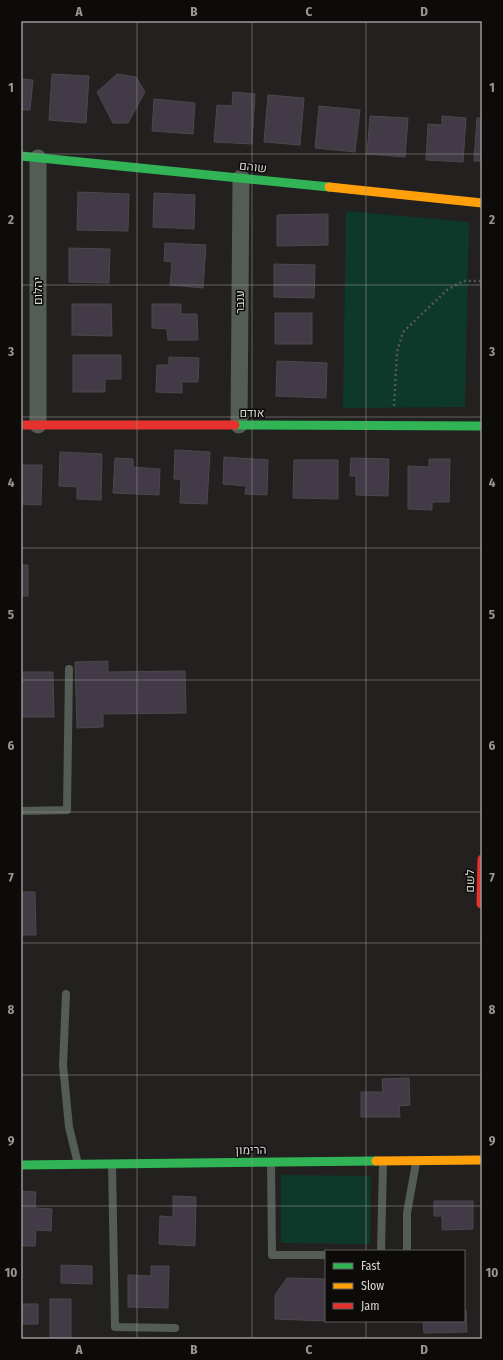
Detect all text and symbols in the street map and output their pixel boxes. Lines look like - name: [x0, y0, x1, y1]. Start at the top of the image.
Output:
- text: A: [74, 4, 83, 19]
- text: B: [190, 4, 198, 19]
- text: C: [306, 4, 313, 19]
- text: D: [420, 4, 428, 19]
- text: 1: [8, 80, 14, 95]
- text: 1: [489, 80, 495, 95]
- street label: שוהם: [238, 159, 268, 175]
- text: 2: [7, 212, 14, 227]
- text: 2: [488, 212, 495, 227]
- street label: יהלום: [31, 277, 45, 305]
- street label: ענבר: [233, 290, 247, 314]
- text: 3: [7, 344, 14, 359]
- text: 3: [488, 344, 495, 359]
- street label: אודם: [239, 406, 265, 420]
- text: 4: [8, 475, 15, 490]
- text: 4: [489, 475, 496, 490]
- text: 5: [8, 607, 14, 622]
- text: 5: [489, 607, 495, 622]
- text: 6: [8, 738, 15, 753]
- text: 6: [489, 738, 496, 753]
- street label: לשם: [463, 869, 477, 893]
- text: 7: [8, 870, 14, 885]
- text: 7: [489, 870, 495, 885]
- text: 8: [8, 1002, 15, 1017]
- text: 8: [489, 1002, 496, 1017]
- text: 9: [8, 1133, 15, 1148]
- text: 9: [489, 1133, 496, 1148]
- street label: הרימון: [235, 1143, 267, 1157]
- legend: [325, 1250, 465, 1322]
- text: Fast: [361, 1259, 380, 1273]
- text: 10: [5, 1265, 17, 1280]
- text: 10: [486, 1265, 498, 1280]
- text: Slow: [361, 1279, 384, 1293]
- text: Jam: [361, 1299, 379, 1313]
- text: A: [74, 1342, 83, 1357]
- text: B: [190, 1342, 198, 1357]
- text: C: [306, 1342, 313, 1357]
- text: D: [420, 1342, 428, 1357]

